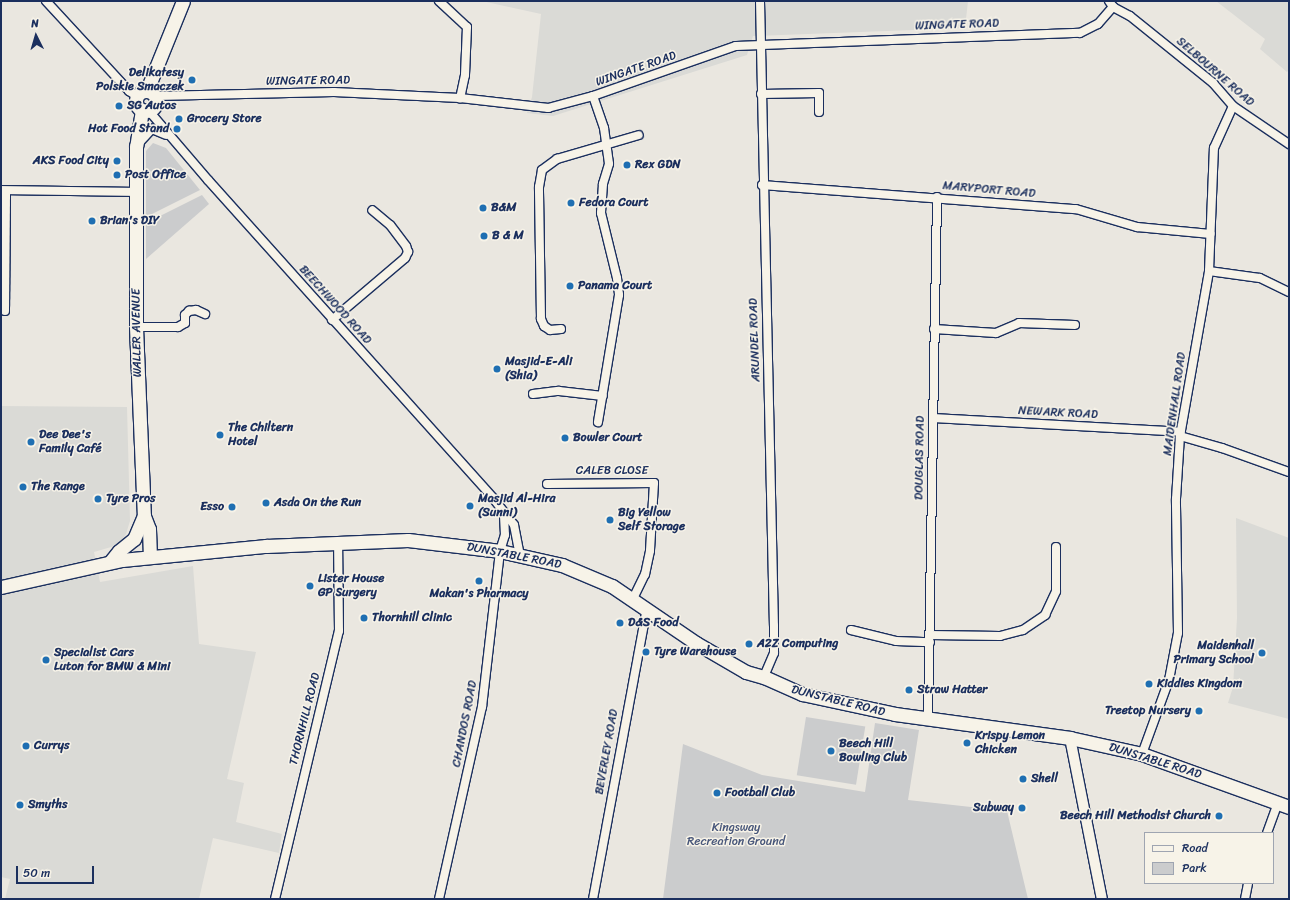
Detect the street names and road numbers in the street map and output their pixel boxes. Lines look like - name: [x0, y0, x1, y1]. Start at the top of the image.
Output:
- street label: WINGATE ROAD: [915, 16, 999, 34]
- street label: SELBOURNE ROAD: [1173, 34, 1257, 110]
- street label: WINGATE ROAD: [594, 48, 678, 90]
- street label: WINGATE ROAD: [266, 73, 350, 89]
- street label: MARYPORT ROAD: [942, 179, 1036, 201]
- street label: BEECHWOOD ROAD: [296, 263, 374, 347]
- street label: WALLER AVENUE: [129, 289, 145, 377]
- street label: ARUNDEL ROAD: [746, 298, 764, 382]
- street label: MAIDENHALL ROAD: [1161, 351, 1189, 457]
- street label: NEWARK ROAD: [1018, 404, 1098, 422]
- street label: DOUGLAS ROAD: [912, 416, 928, 500]
- street label: CALEB CLOSE: [576, 464, 648, 478]
- street label: DUNSTABLE ROAD: [465, 540, 563, 572]
- street label: THORNHILL ROAD: [287, 671, 323, 767]
- street label: CHANDOS ROAD: [450, 679, 480, 769]
- street label: DUNSTABLE ROAD: [790, 682, 886, 720]
- street label: BEVERLEY ROAD: [592, 708, 622, 796]
- street label: DUNSTABLE ROAD: [1107, 740, 1203, 782]

